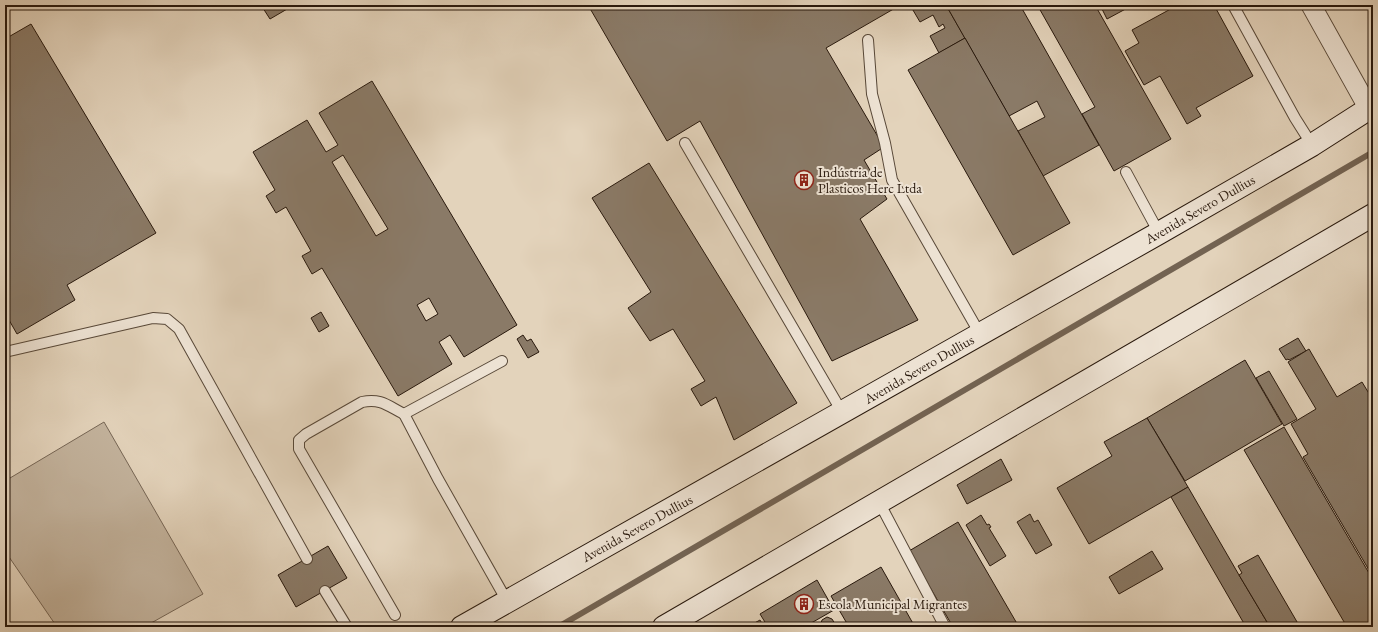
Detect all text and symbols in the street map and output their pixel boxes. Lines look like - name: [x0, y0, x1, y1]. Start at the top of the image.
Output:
- place label: Indústria de Plasticos Herc Ltda: [818, 163, 922, 197]
- building icon: Indústria de Plasticos Herc Ltda: [793, 169, 815, 191]
- street label: Avenida Severo Dullius: [1141, 170, 1259, 248]
- street label: Avenida Severo Dullius: [860, 330, 978, 408]
- street label: Avenida Severo Dullius: [578, 490, 696, 566]
- building icon: Escola Municipal Migrantes: [793, 593, 815, 615]
- place label: Escola Municipal Migrantes: [818, 595, 968, 613]

